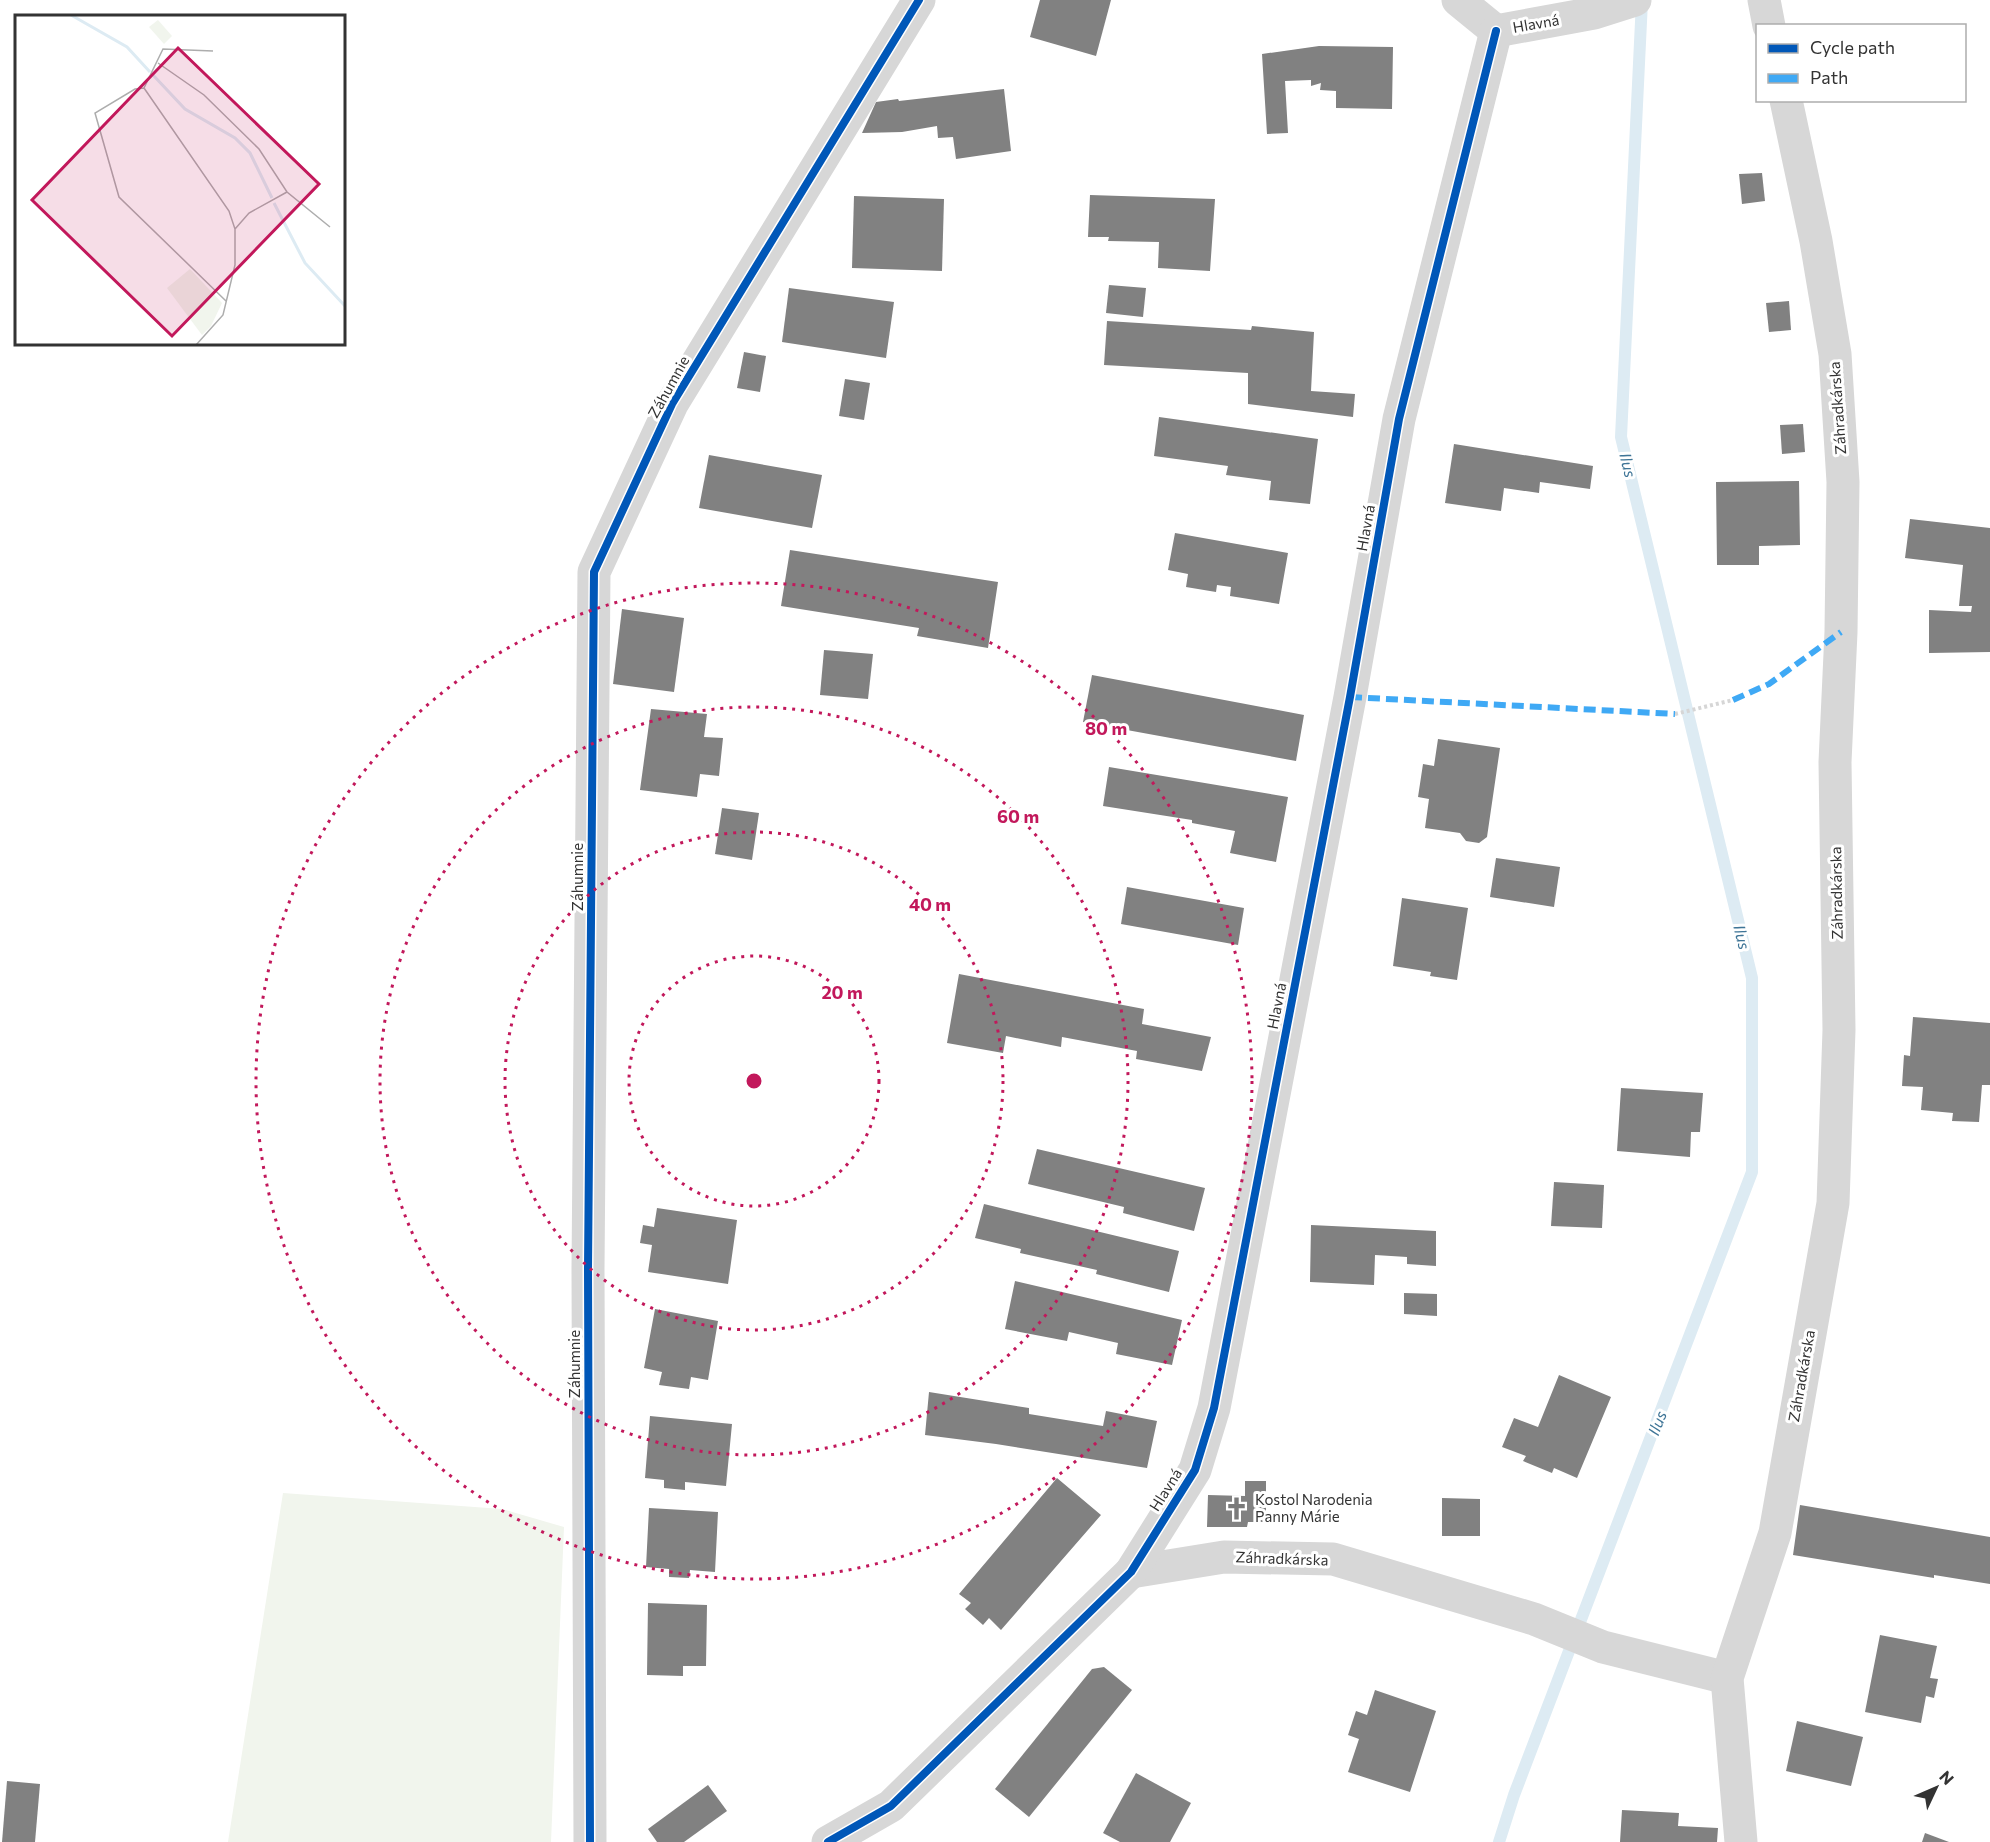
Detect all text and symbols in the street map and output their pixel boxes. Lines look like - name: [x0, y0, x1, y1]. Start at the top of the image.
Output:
- street label: Hlavná: [1511, 10, 1560, 36]
- inset map: [15, 15, 345, 345]
- legend: [1756, 24, 1966, 102]
- text: Cycle path: [1810, 36, 1895, 58]
- text: Path: [1810, 66, 1848, 88]
- street label: Záhumnie: [644, 352, 693, 421]
- street label: Záhradkárska: [1825, 361, 1849, 455]
- water label: Ilus: [1616, 451, 1641, 479]
- street label: Hlavná: [1352, 503, 1378, 552]
- text: 80 m: [1085, 717, 1127, 739]
- text: 60 m: [997, 805, 1039, 827]
- street label: Záhumnie: [568, 843, 586, 911]
- street label: Záhradkárska: [1826, 846, 1846, 940]
- text: 40 m: [909, 893, 951, 915]
- water label: Ilus: [1730, 923, 1755, 951]
- text: 20 m: [821, 981, 863, 1003]
- street label: Hlavná: [1263, 981, 1289, 1030]
- centre of rings: [744, 1071, 764, 1091]
- street label: Záhradkárska: [1784, 1328, 1818, 1423]
- street label: Záhumnie: [565, 1330, 583, 1398]
- water label: Ilus: [1643, 1408, 1670, 1438]
- street label: Hlavná: [1145, 1465, 1185, 1514]
- place label: Kostol Narodenia Panny Márie: [1255, 1490, 1373, 1525]
- church icon: Kostol Narodenia Panny Márie: [1224, 1496, 1250, 1522]
- street label: Záhradkárska: [1235, 1547, 1329, 1569]
- north arrow: [1906, 1758, 1966, 1818]
- text: N: [1936, 1766, 1958, 1788]

